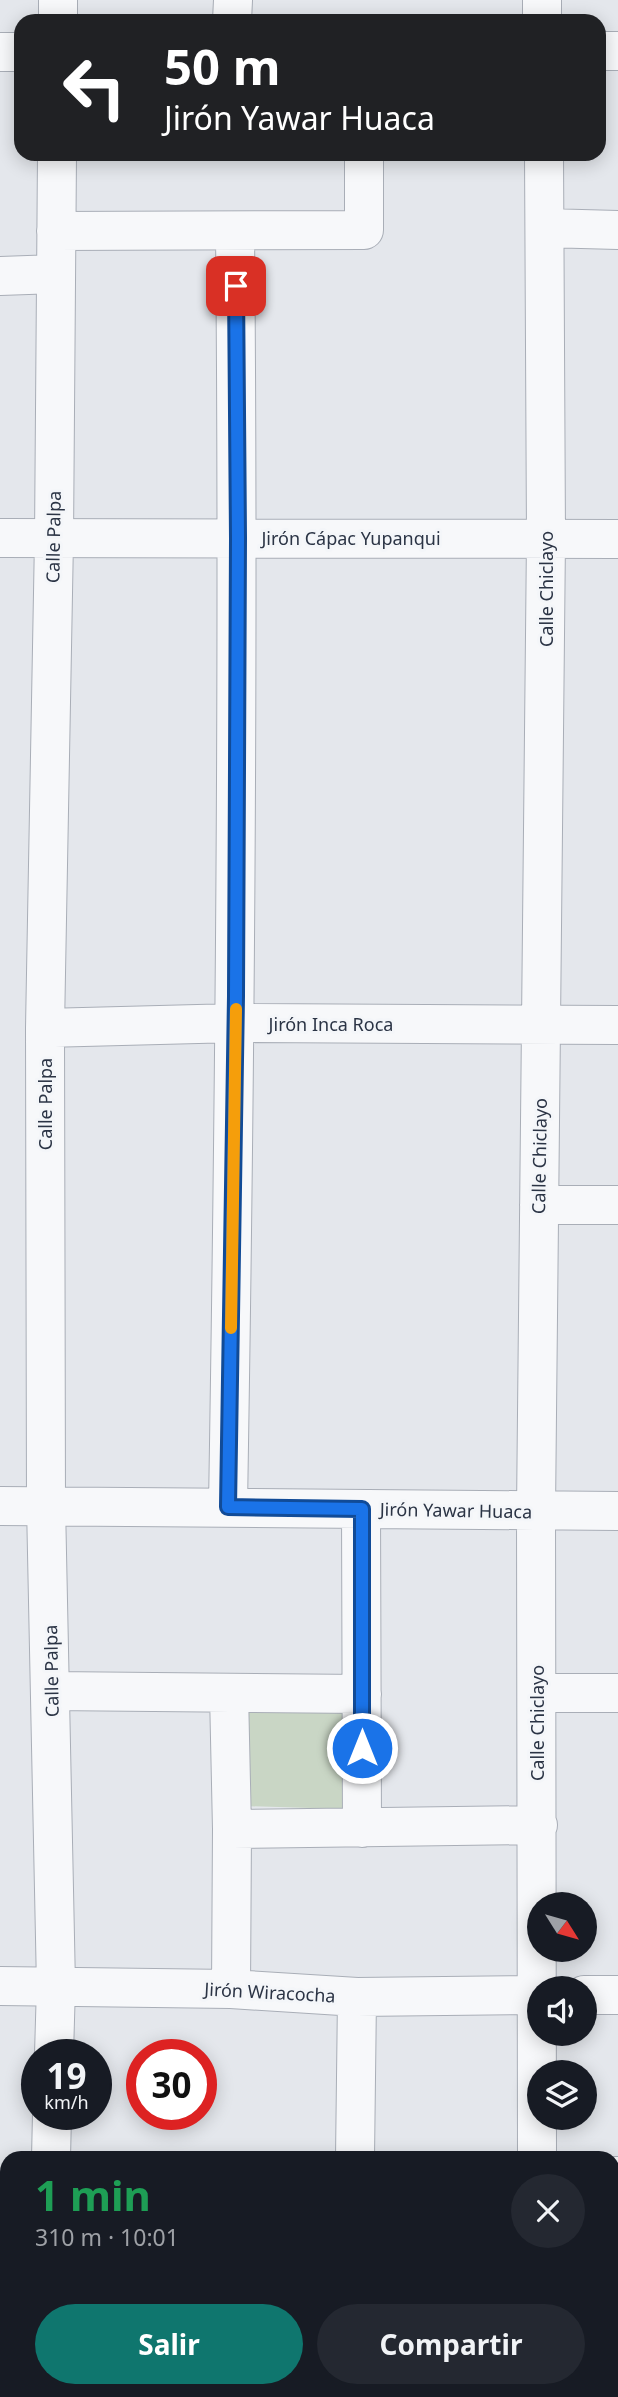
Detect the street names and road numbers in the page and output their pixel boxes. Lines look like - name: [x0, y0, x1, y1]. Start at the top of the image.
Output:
- street label: Calle Palpa: [40, 491, 66, 583]
- street label: Jirón Cápac Yupanqui: [259, 526, 441, 550]
- street label: Calle Chiclayo: [534, 531, 558, 647]
- street label: Jirón Inca Roca: [267, 1012, 393, 1036]
- street label: Calle Palpa: [33, 1058, 57, 1150]
- street label: Calle Chiclayo: [526, 1098, 552, 1214]
- street label: Jirón Yawar Huaca: [378, 1497, 532, 1523]
- street label: Calle Palpa: [38, 1625, 64, 1717]
- street label: Calle Chiclayo: [525, 1665, 549, 1781]
- street label: Jirón Wiracocha: [202, 1976, 336, 2007]

